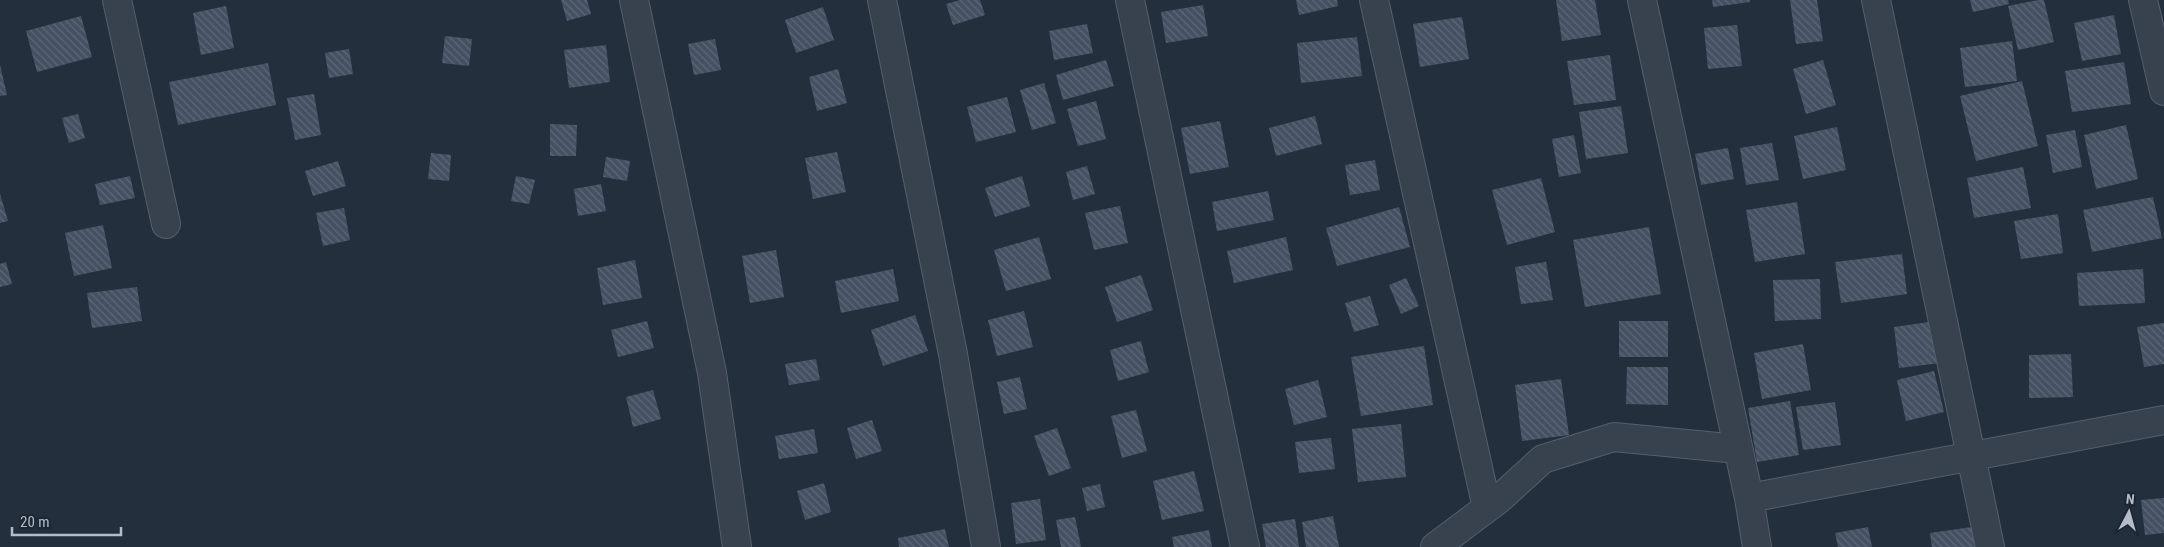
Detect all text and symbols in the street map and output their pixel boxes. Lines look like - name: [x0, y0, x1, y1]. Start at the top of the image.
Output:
- north arrow: [2104, 487, 2154, 537]
- text: N: [2125, 491, 2135, 507]
- scale bar: [12, 504, 121, 536]
- text: 20 m: [20, 513, 50, 531]

